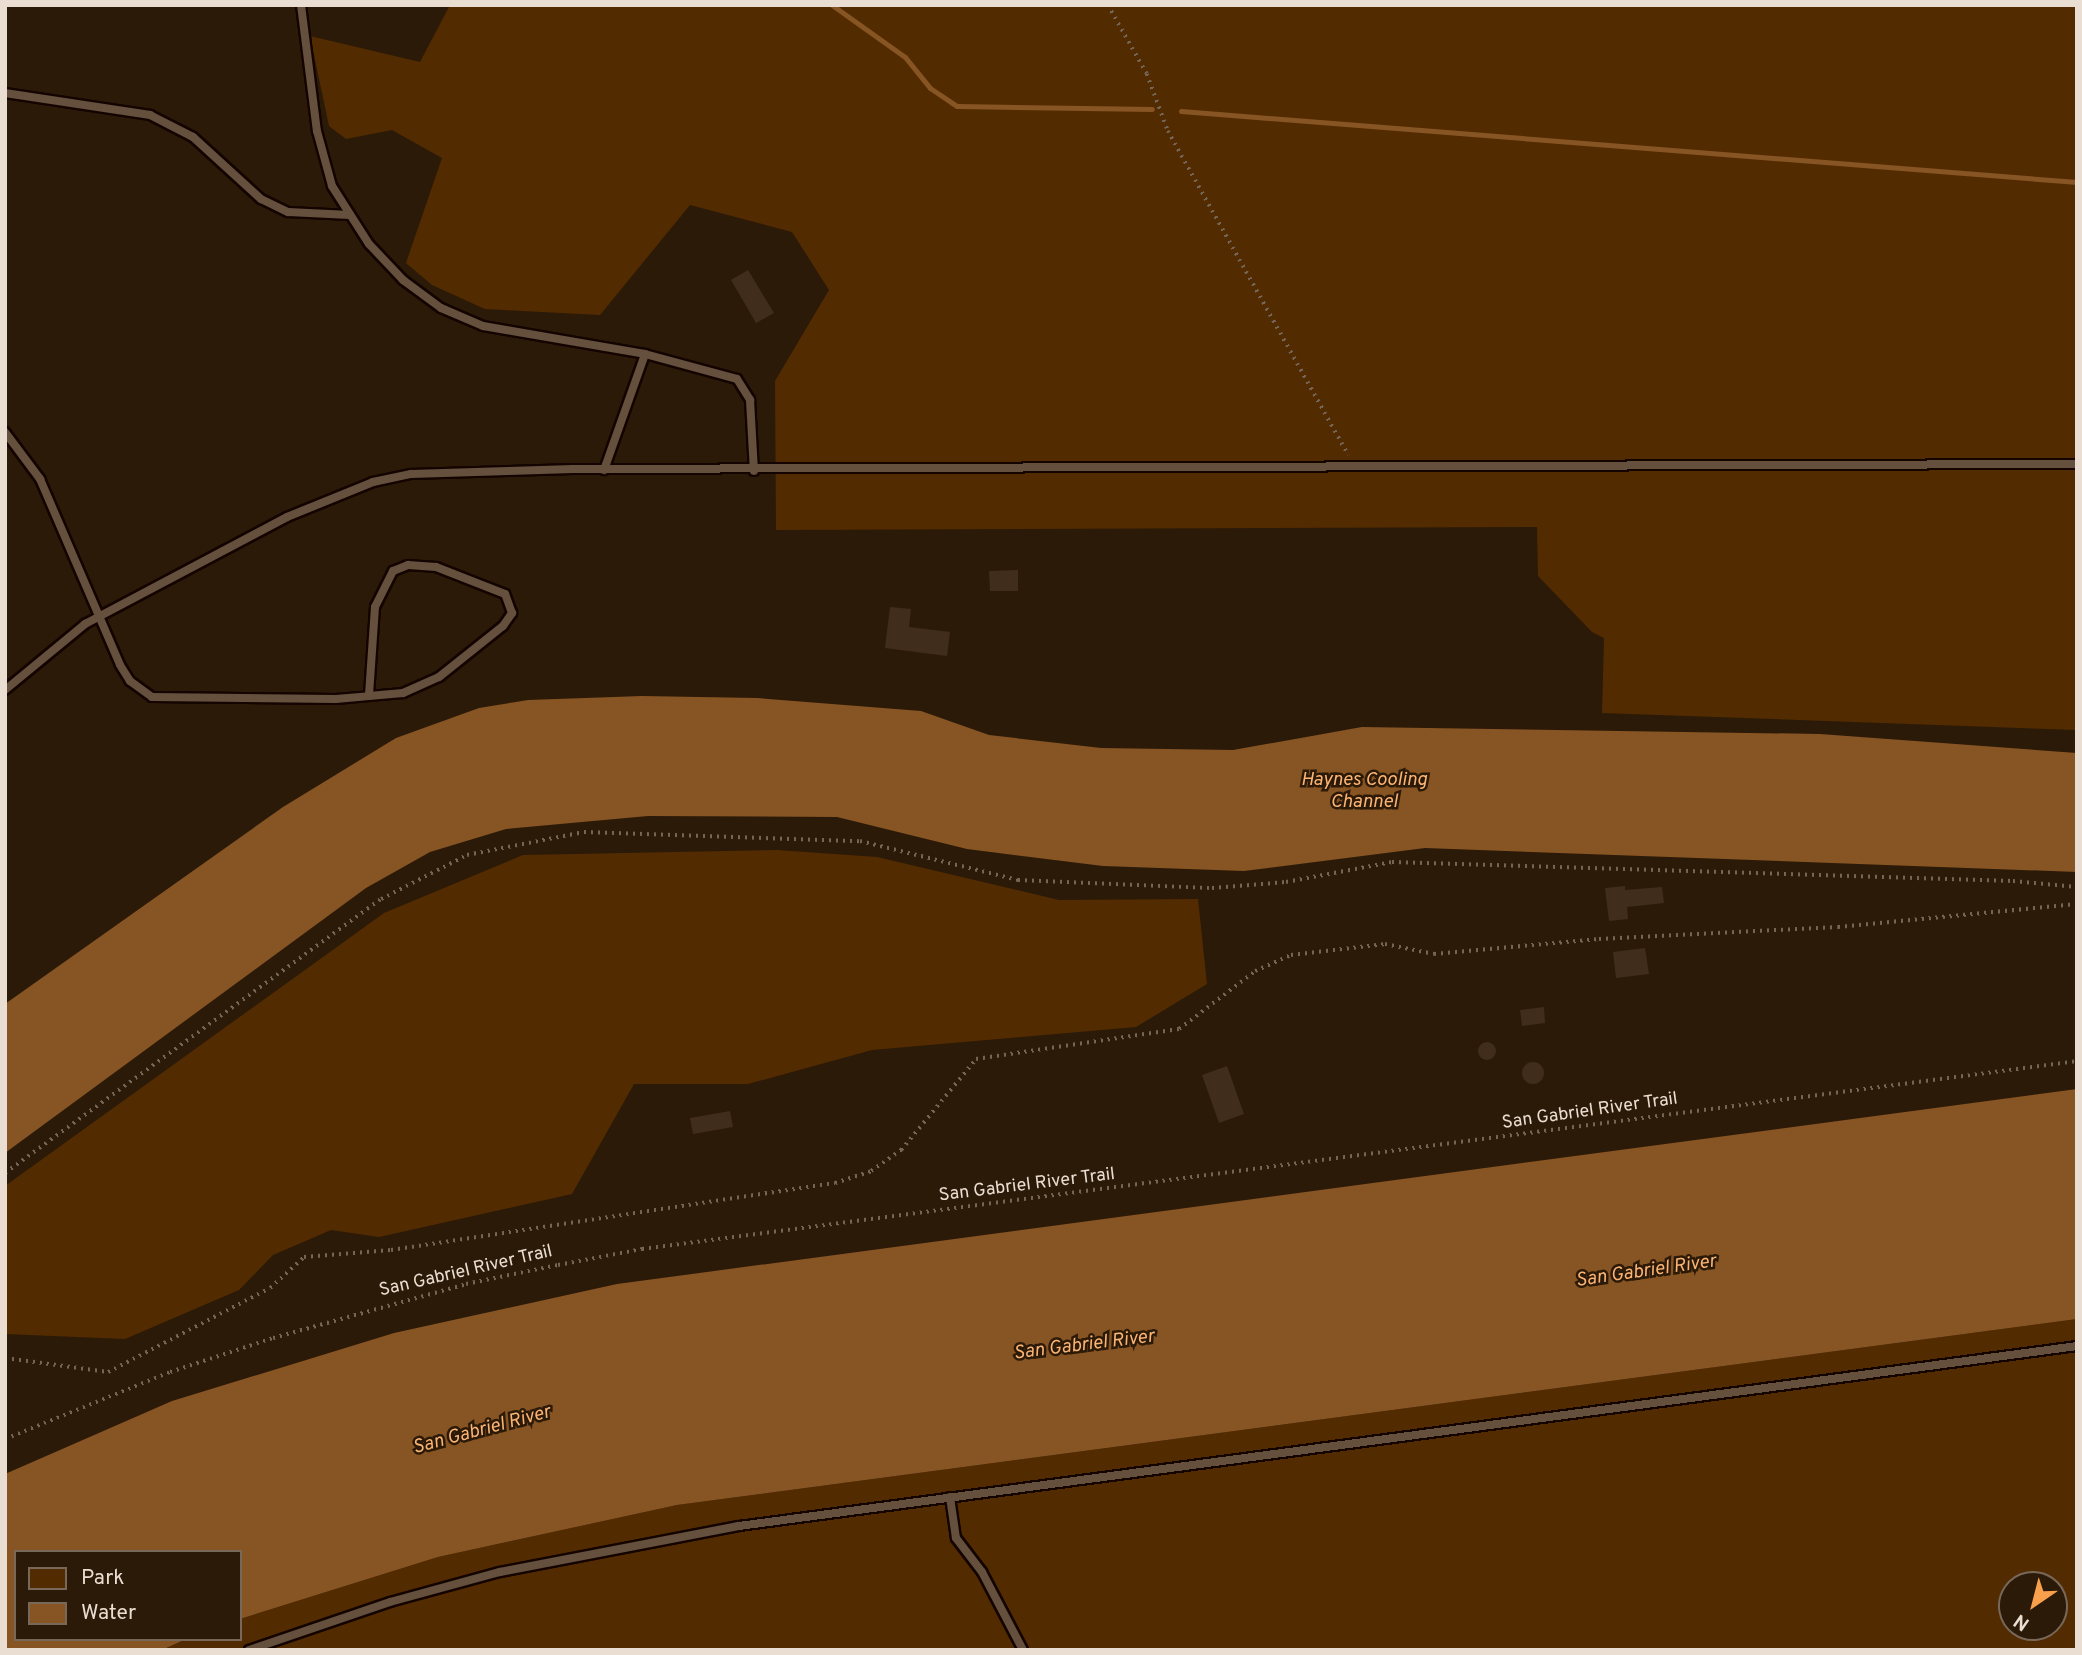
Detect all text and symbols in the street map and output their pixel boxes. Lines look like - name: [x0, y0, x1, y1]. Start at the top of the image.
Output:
- water label: Haynes Cooling Channel: [1301, 770, 1427, 814]
- street label: San Gabriel River Trail: [1500, 1089, 1680, 1135]
- street label: San Gabriel River Trail: [937, 1164, 1117, 1208]
- street label: San Gabriel River Trail: [377, 1241, 555, 1303]
- water label: San Gabriel River: [1574, 1251, 1718, 1293]
- water label: San Gabriel River: [1012, 1326, 1156, 1366]
- water label: San Gabriel River: [411, 1402, 553, 1460]
- legend: [14, 1550, 242, 1641]
- text: Park: [81, 1565, 124, 1592]
- north arrow: [1998, 1571, 2068, 1641]
- text: Water: [81, 1600, 136, 1627]
- text: N: [2010, 1608, 2035, 1635]

